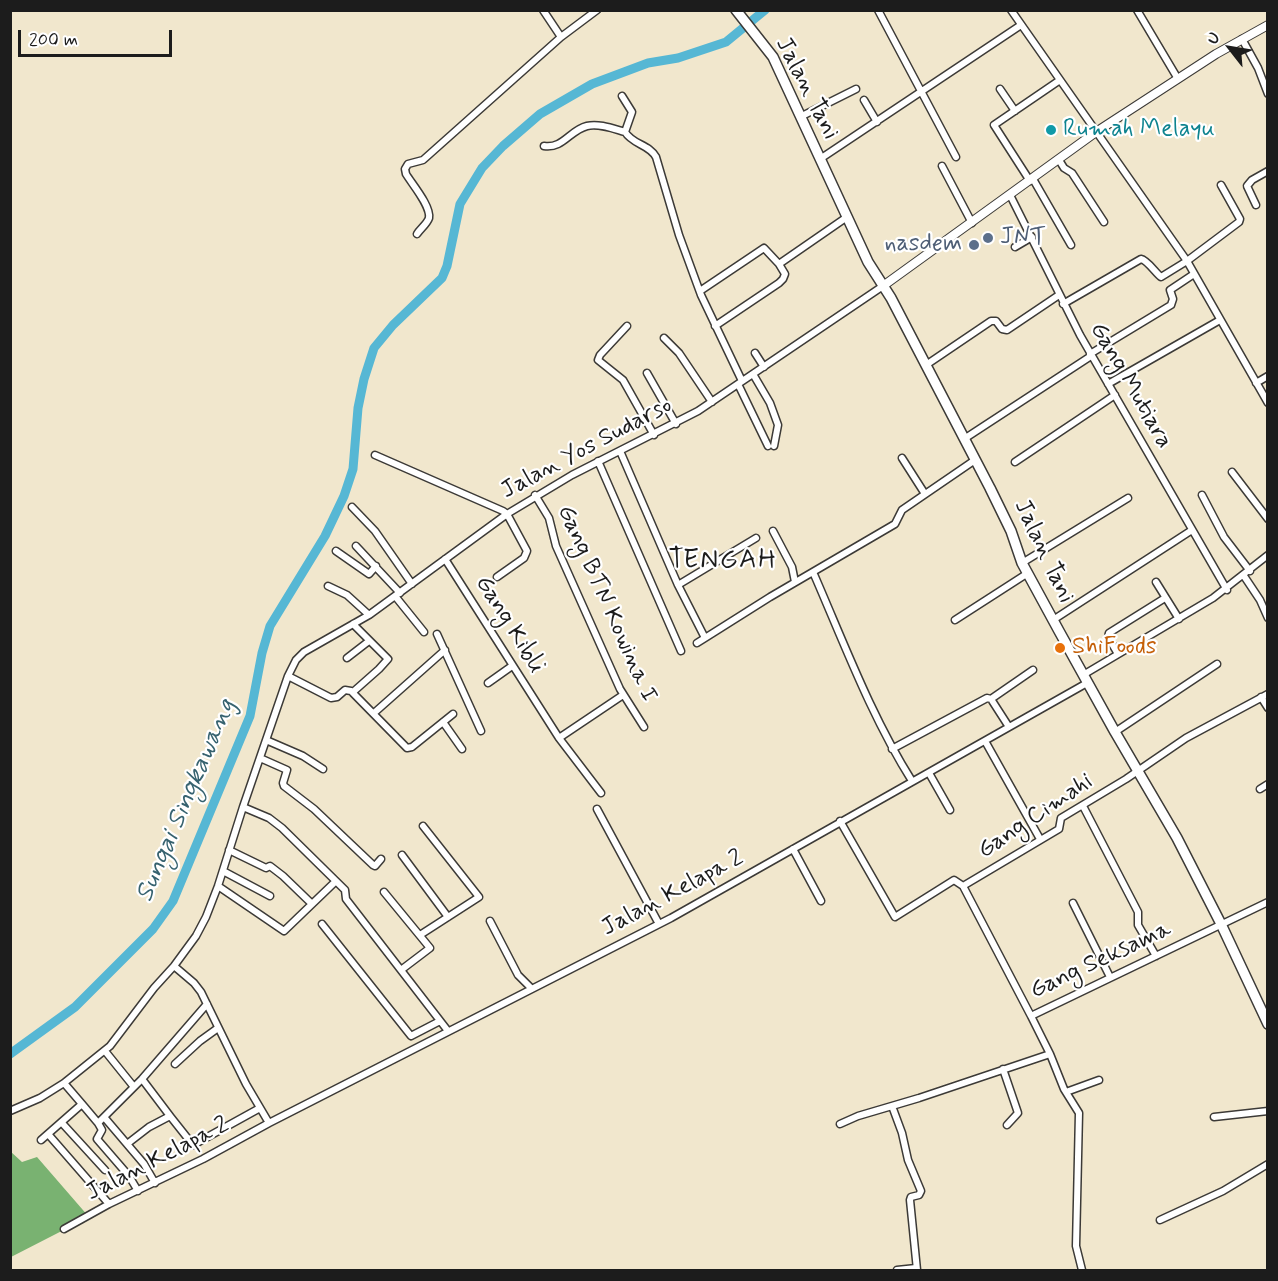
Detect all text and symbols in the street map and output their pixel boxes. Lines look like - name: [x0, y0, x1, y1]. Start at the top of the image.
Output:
- scale bar: [21, 18, 176, 56]
- north arrow: [1200, 18, 1260, 78]
- text: 200 m: [29, 28, 78, 52]
- text: U: [1202, 29, 1226, 48]
- street label: Jalan Tani: [768, 33, 844, 145]
- place label: Rumah Melayu: [1063, 116, 1215, 144]
- marker: Rumah Melayu: [1044, 123, 1058, 137]
- place label: JNT: [1000, 224, 1046, 252]
- place label: nasdem: [884, 231, 962, 259]
- marker: JNT: [981, 231, 995, 245]
- marker: nasdem: [967, 238, 981, 252]
- street label: Gang Mutiara: [1082, 318, 1178, 454]
- street label: Jalan Yos Sudarso: [497, 392, 677, 506]
- street label: Jalan Tani: [1007, 496, 1079, 608]
- street label: Gang BTN Kowina I: [550, 501, 662, 707]
- district label: TENGAH: [668, 545, 778, 577]
- street label: Gang Kibli: [468, 571, 550, 679]
- place label: ShiFoods: [1072, 634, 1157, 662]
- marker: ShiFoods: [1053, 641, 1067, 655]
- water label: Sungai Singkawang: [130, 695, 244, 907]
- street label: Gang Cimahi: [973, 768, 1099, 866]
- street label: Jalan Kelapa 2: [597, 845, 749, 943]
- street label: Gang Seksama: [1026, 916, 1176, 1006]
- street label: Jalan Kelapa 2: [82, 1112, 234, 1208]

